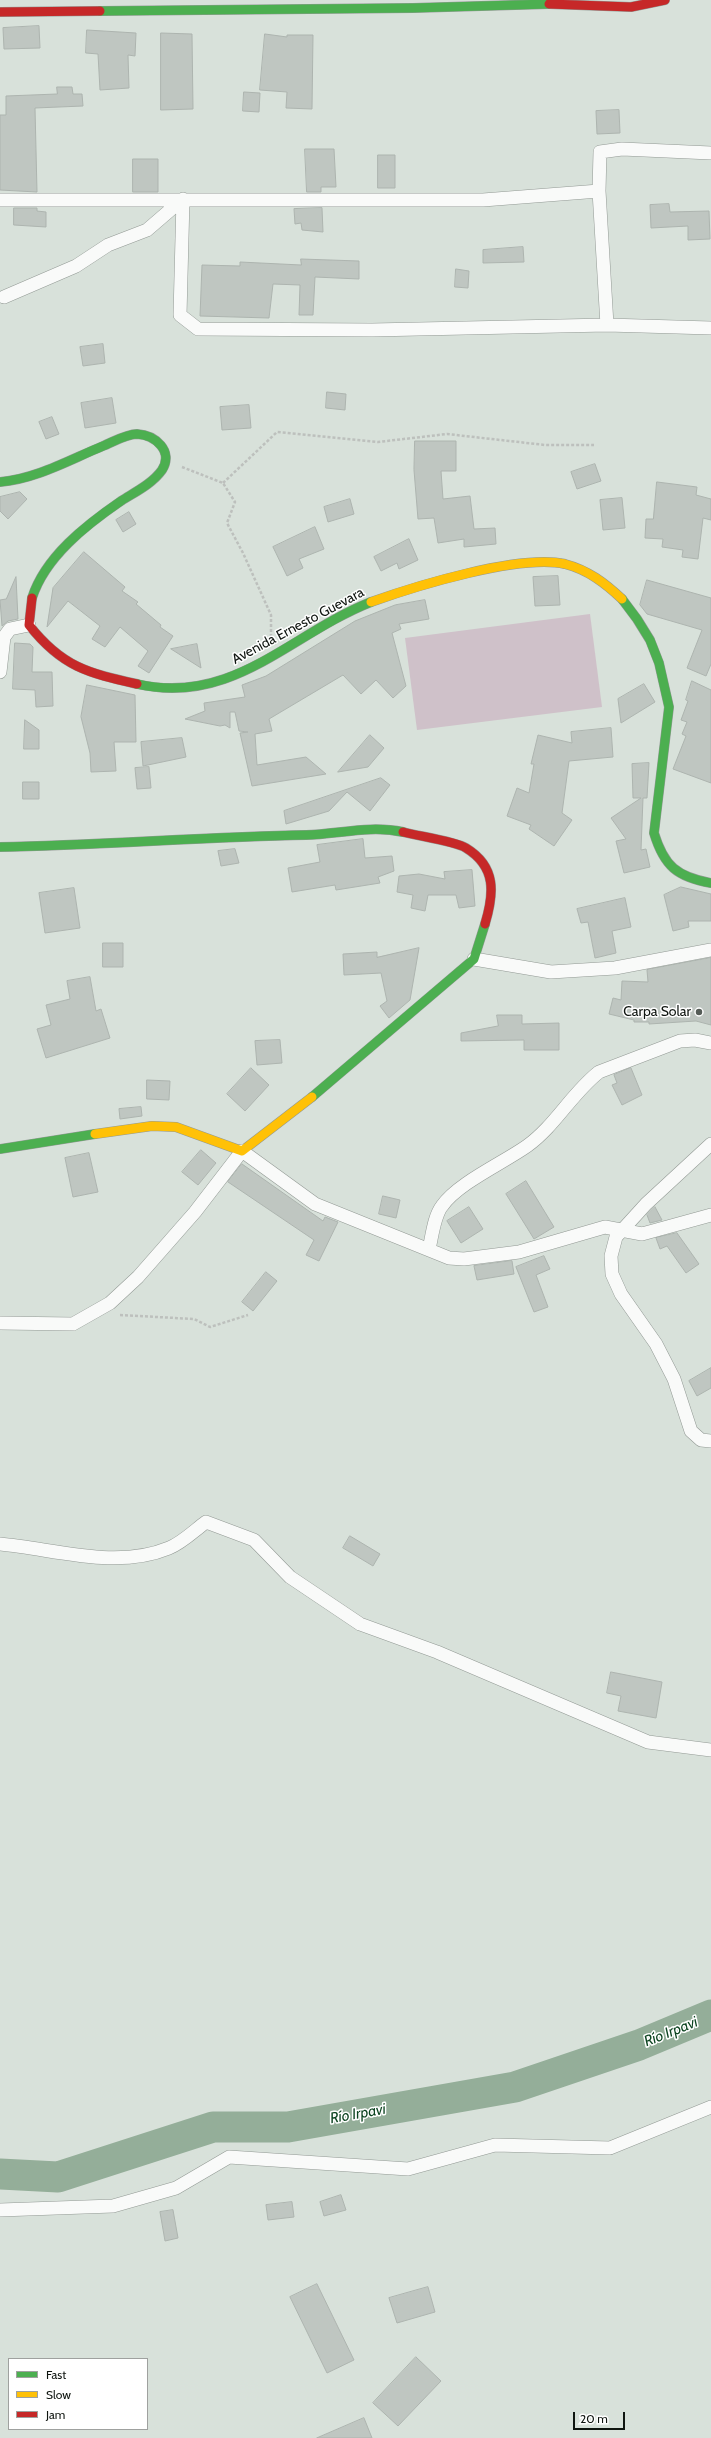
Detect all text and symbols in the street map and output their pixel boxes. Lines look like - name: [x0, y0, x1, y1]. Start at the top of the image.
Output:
- street label: Avenida Ernesto Guevara: [229, 584, 367, 668]
- place label: Carpa Solar: [623, 1004, 691, 1020]
- marker: Carpa Solar: [694, 1007, 704, 1017]
- water label: Río Irpavi: [642, 2013, 700, 2051]
- water label: Río Irpavi: [329, 2100, 387, 2128]
- legend: [8, 2358, 148, 2430]
- text: Fast: [46, 2367, 66, 2382]
- text: Slow: [46, 2387, 71, 2402]
- scale bar: [575, 2404, 627, 2430]
- text: Jam: [46, 2407, 65, 2422]
- text: 20 m: [580, 2411, 608, 2426]

